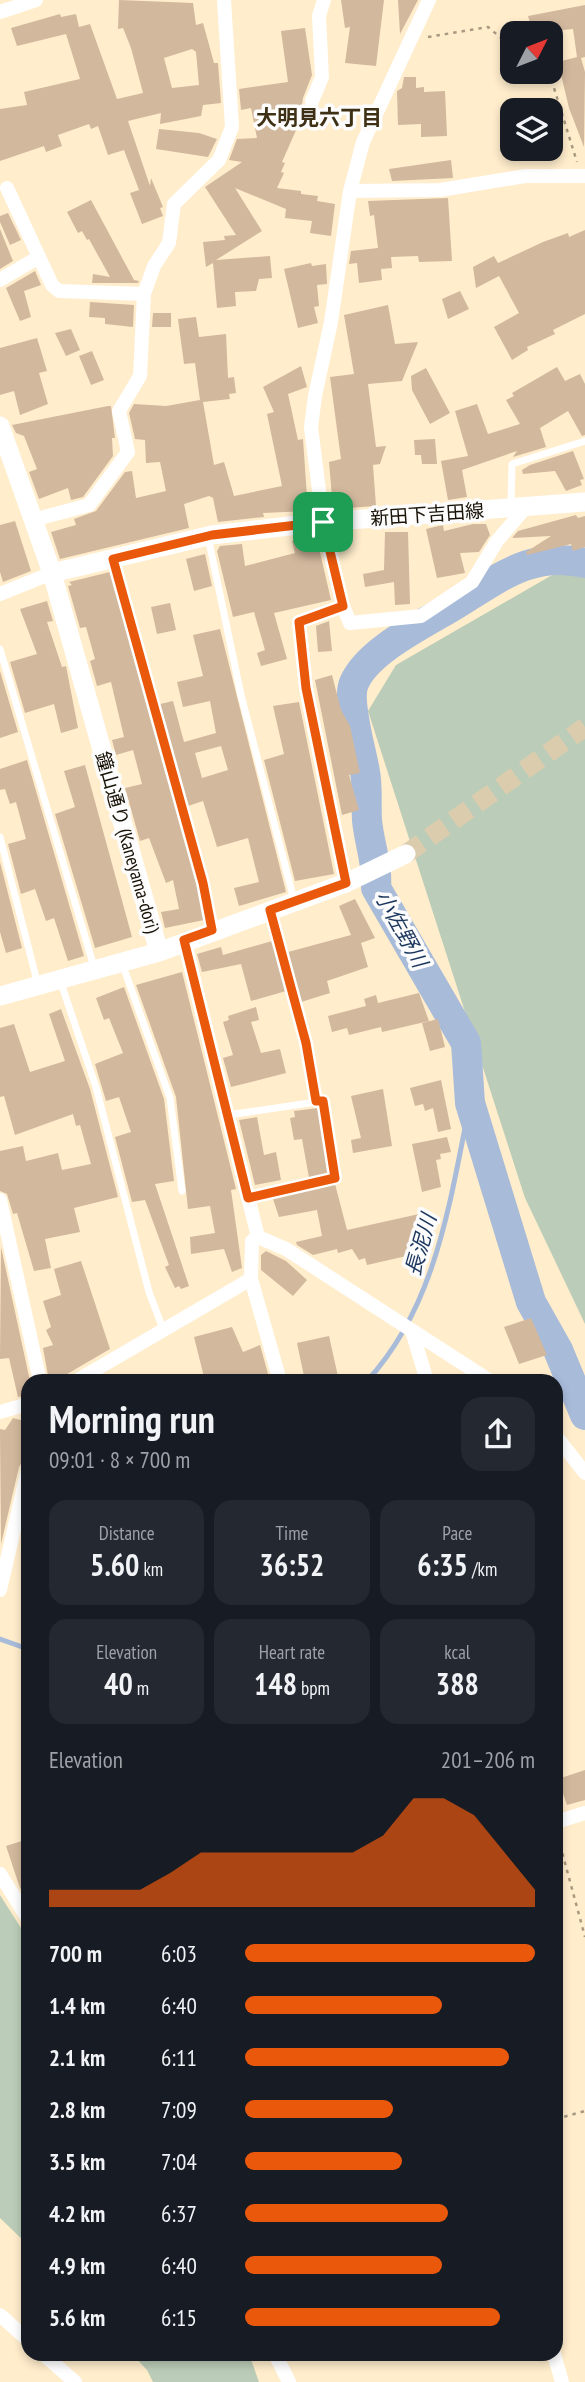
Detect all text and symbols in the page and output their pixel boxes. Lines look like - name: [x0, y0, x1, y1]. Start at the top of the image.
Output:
- north arrow: [500, 21, 564, 84]
- map controls: [500, 21, 563, 161]
- button: layers: [500, 98, 563, 161]
- district label: 大明見六丁目: [256, 104, 382, 131]
- pin: [293, 492, 353, 552]
- street label: 新田下吉田線: [369, 498, 485, 530]
- icon: arrive: [304, 503, 342, 541]
- street label: 鐘山通り (Kaneyama-dori): [91, 749, 166, 936]
- water label: 小佐野川: [369, 885, 435, 974]
- water label: 長泥川: [399, 1209, 443, 1279]
- text: Morning run: [49, 1394, 215, 1443]
- button: share: [461, 1397, 535, 1471]
- text: 09:01 · 8 × 700 m: [49, 1445, 190, 1474]
- text: Distance: [99, 1521, 155, 1545]
- text: Time: [276, 1521, 308, 1545]
- text: Pace: [442, 1521, 472, 1545]
- text: 5.60: [90, 1545, 139, 1584]
- text: 36:52: [260, 1545, 324, 1584]
- text: 6:35: [417, 1545, 468, 1584]
- text: km: [139, 1557, 163, 1581]
- text: /km: [468, 1557, 497, 1581]
- text: Elevation: [96, 1640, 157, 1664]
- text: Heart rate: [259, 1640, 325, 1664]
- text: kcal: [444, 1640, 470, 1664]
- text: 40: [104, 1664, 133, 1703]
- text: 148: [254, 1664, 297, 1703]
- text: 388: [436, 1664, 479, 1703]
- text: m: [133, 1676, 149, 1700]
- text: bpm: [297, 1676, 330, 1700]
- text: Elevation: [49, 1745, 123, 1774]
- text: 201–206 m: [441, 1745, 535, 1774]
- text: 700 m: [49, 1939, 102, 1968]
- text: 6:03: [161, 1939, 197, 1968]
- text: 1.4 km: [49, 1991, 105, 2020]
- text: 6:40: [161, 1991, 197, 2020]
- text: 2.1 km: [49, 2043, 105, 2072]
- text: 6:11: [161, 2043, 197, 2072]
- text: 2.8 km: [49, 2095, 105, 2124]
- text: 7:09: [161, 2095, 197, 2124]
- text: 3.5 km: [49, 2147, 105, 2176]
- text: 7:04: [161, 2147, 197, 2176]
- text: 4.2 km: [49, 2199, 105, 2228]
- text: 6:37: [161, 2199, 197, 2228]
- text: 4.9 km: [49, 2251, 105, 2280]
- text: 6:40: [161, 2251, 197, 2280]
- text: 5.6 km: [49, 2303, 105, 2332]
- text: 6:15: [161, 2303, 197, 2332]

